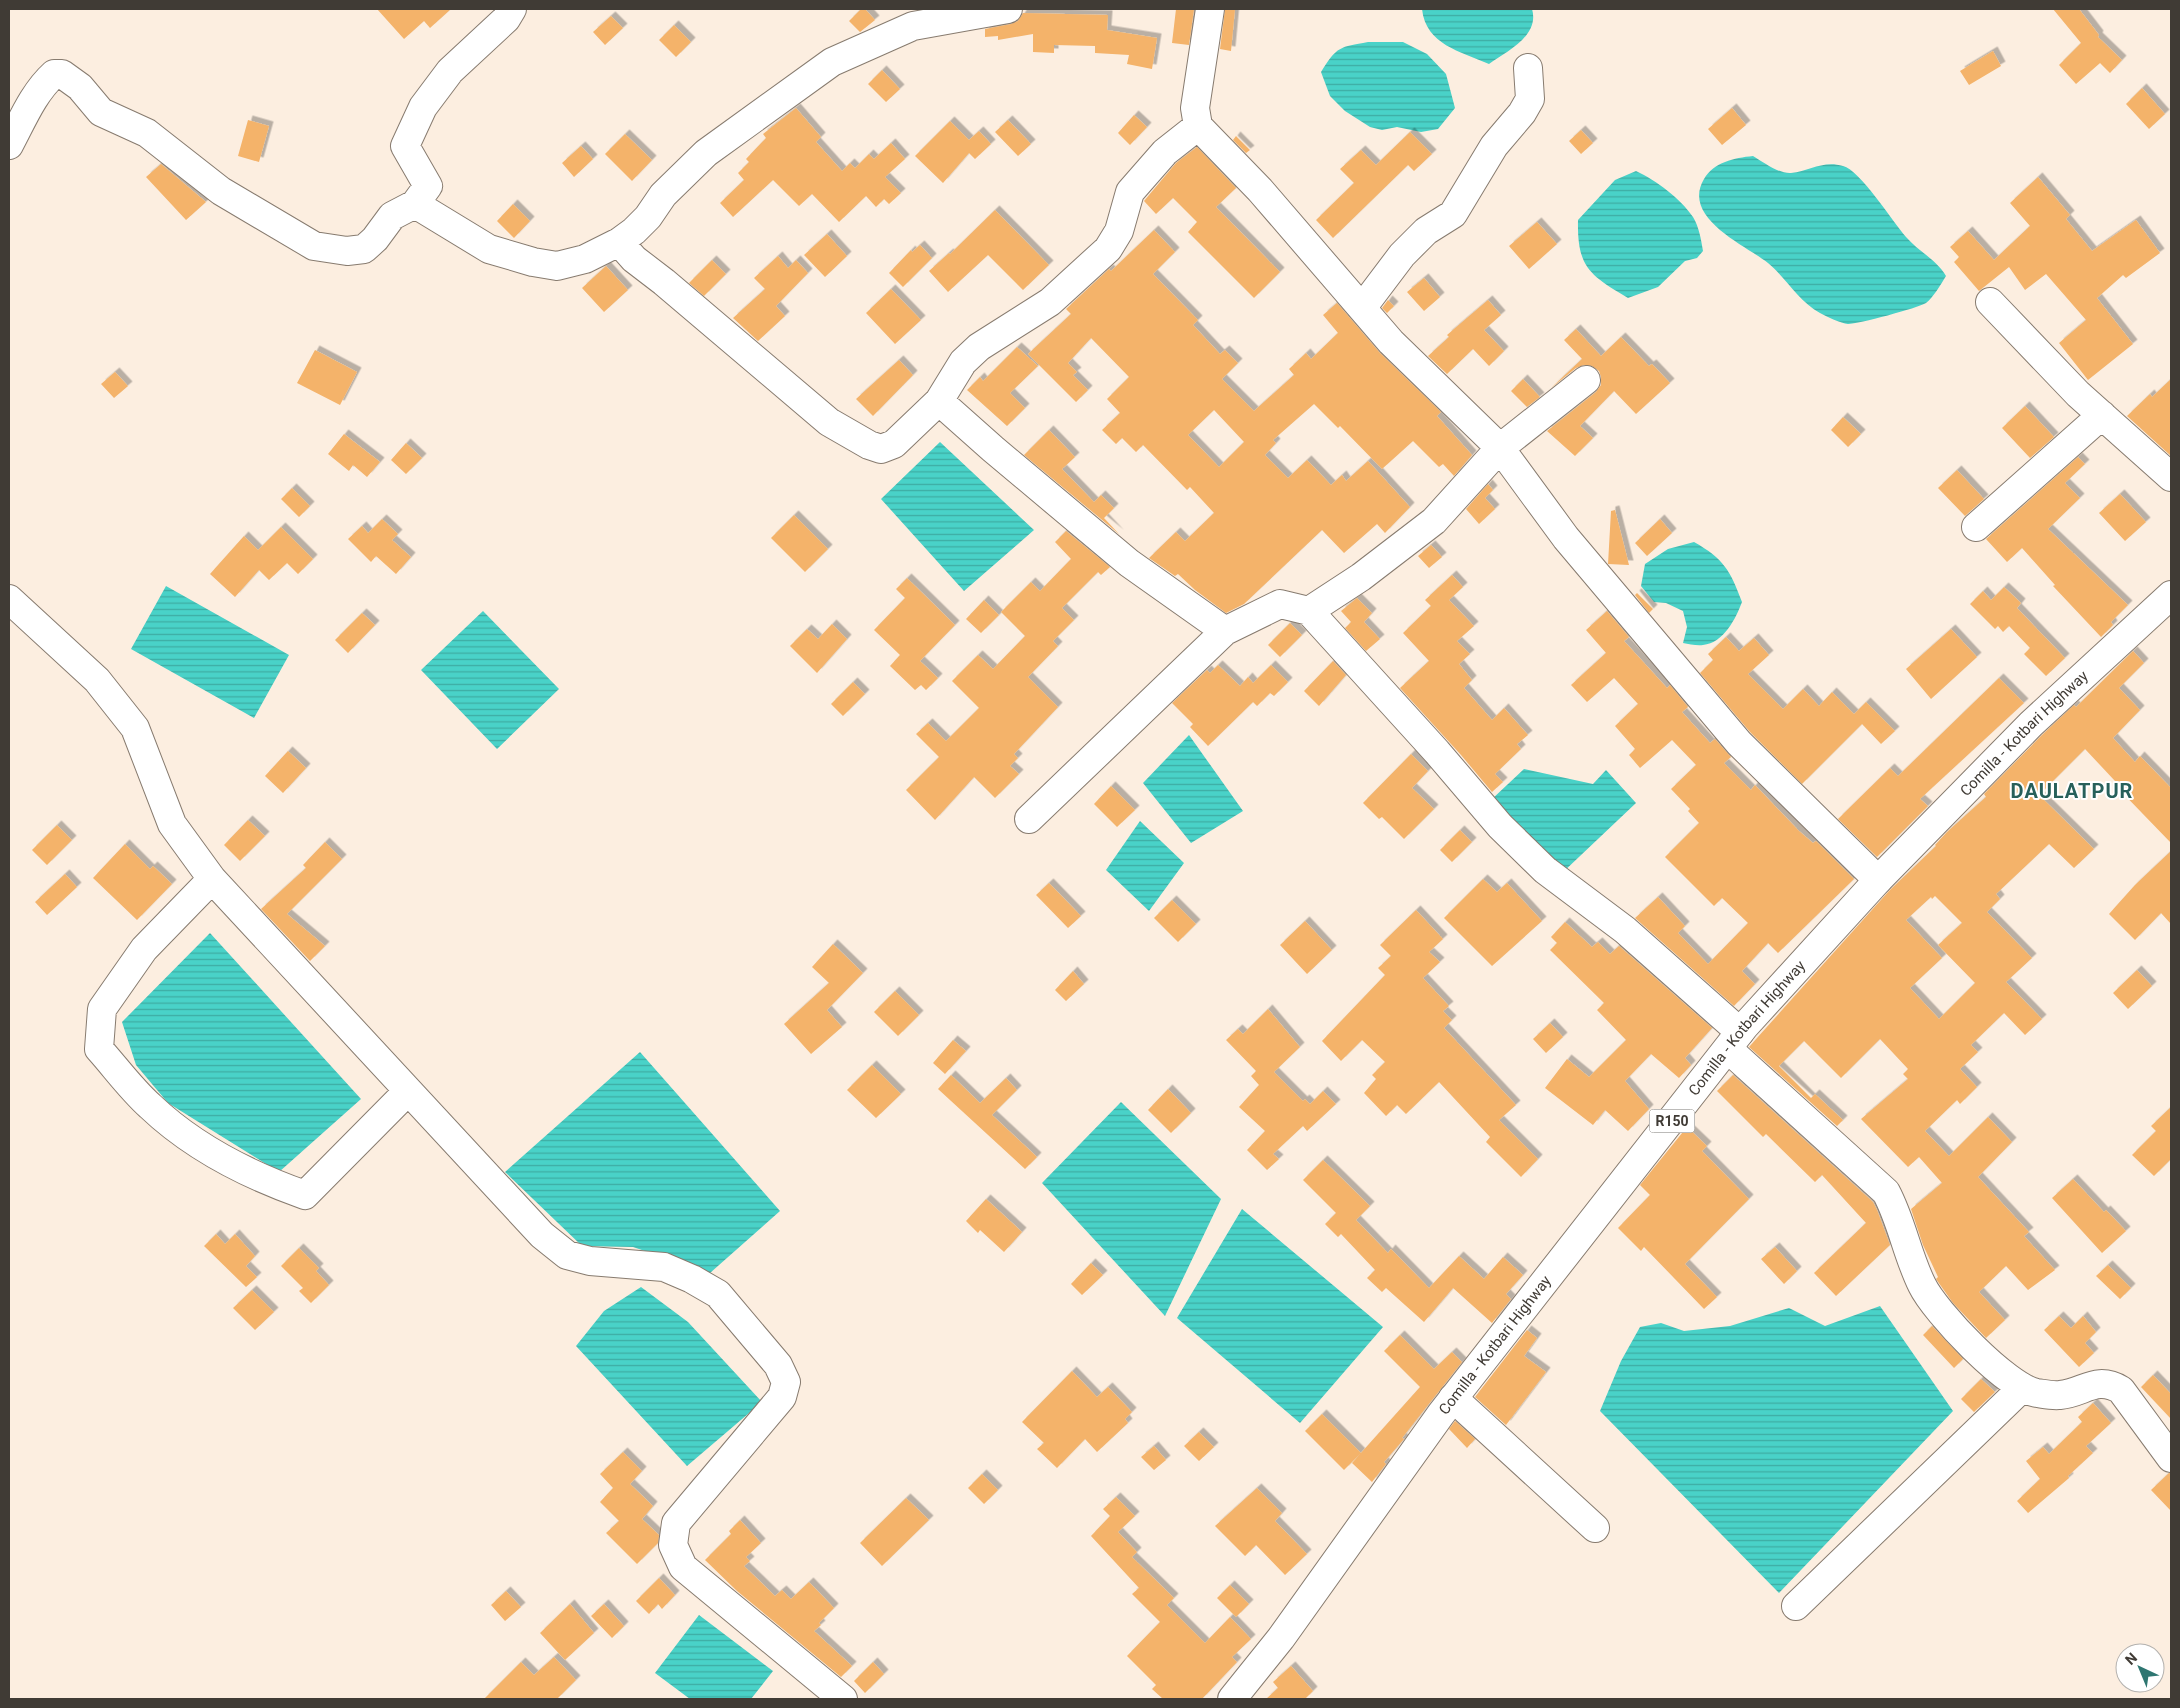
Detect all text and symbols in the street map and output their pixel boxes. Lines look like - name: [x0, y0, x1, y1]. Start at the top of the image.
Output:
- street label: Comilla - Kotbari Highway: [1956, 667, 2092, 800]
- district label: DAULATPUR: [2011, 779, 2133, 803]
- street label: Comilla - Kotbari Highway: [1685, 957, 1809, 1099]
- road number: R150: [1650, 1110, 1694, 1132]
- street label: Comilla - Kotbari Highway: [1435, 1272, 1555, 1418]
- north arrow: [2115, 1643, 2165, 1693]
- text: N: [2122, 1649, 2140, 1668]

